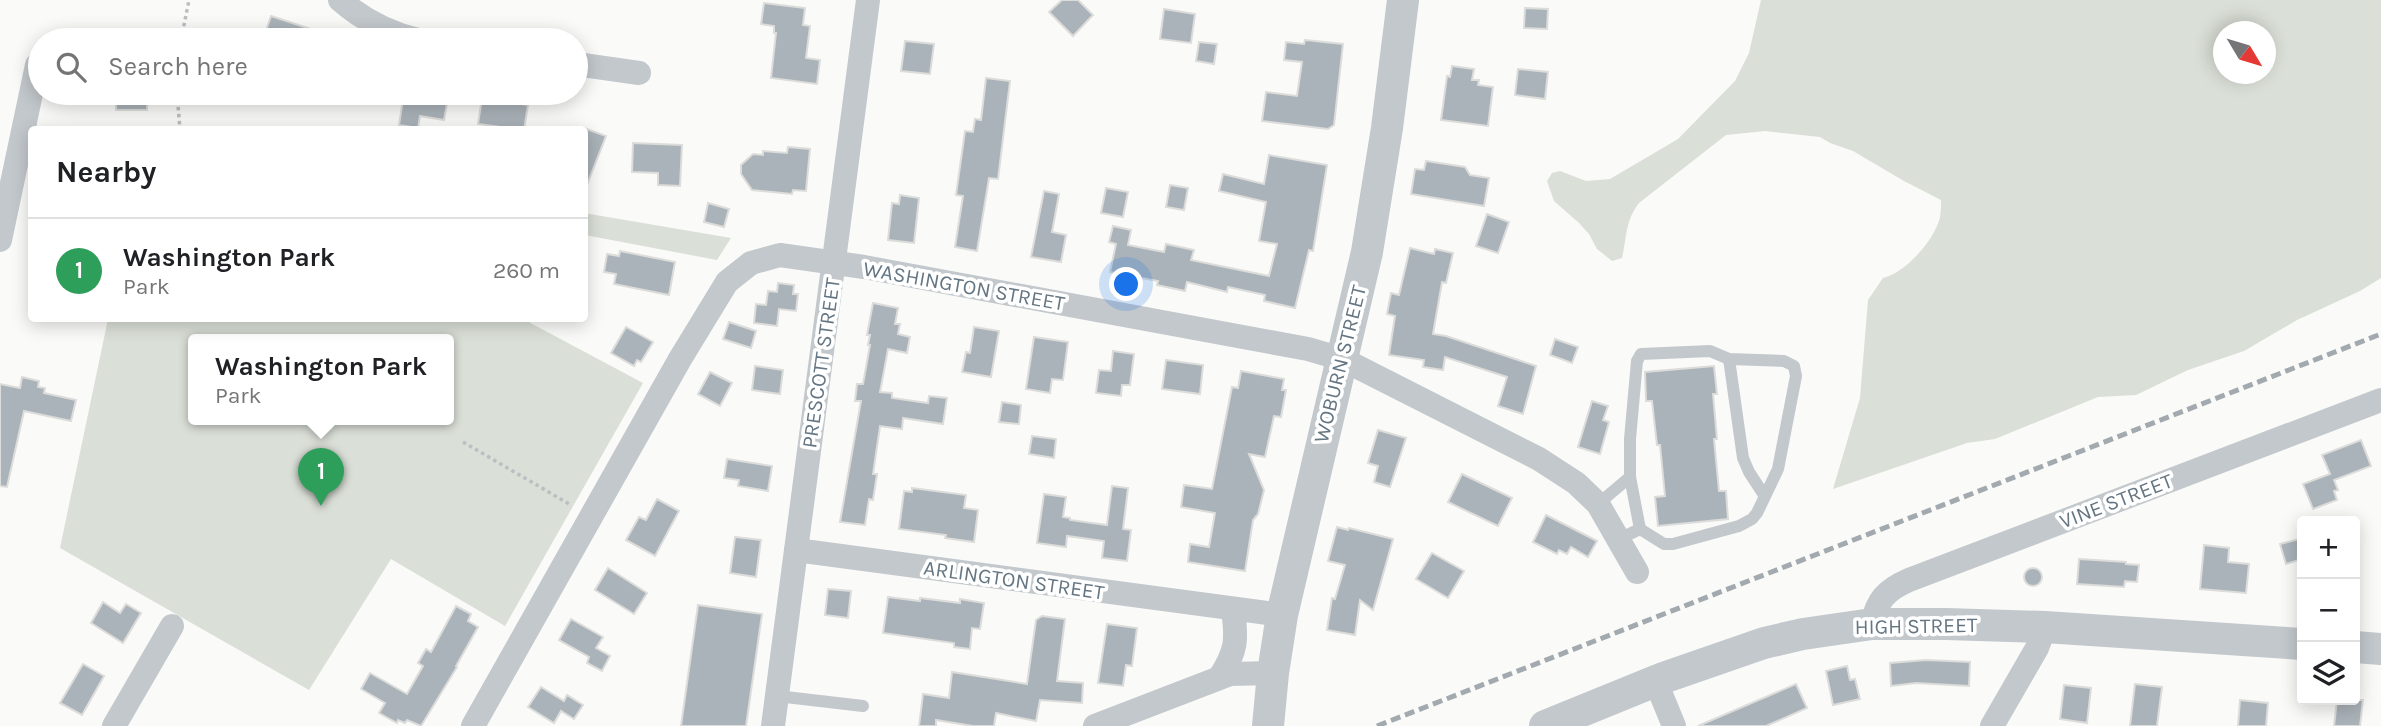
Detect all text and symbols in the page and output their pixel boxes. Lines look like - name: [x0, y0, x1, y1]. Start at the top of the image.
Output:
- north arrow: [2213, 21, 2276, 84]
- search box: [28, 28, 588, 105]
- icon: search: [52, 48, 90, 86]
- text: Search here: [108, 51, 248, 82]
- text: Nearby: [56, 154, 156, 190]
- text: Washington Park: [123, 242, 335, 273]
- street label: WASHINGTON STREET: [861, 256, 1067, 316]
- text: 1: [75, 257, 83, 284]
- text: 260 m: [493, 257, 560, 284]
- your location: [1109, 267, 1143, 301]
- text: Park: [123, 273, 170, 300]
- street label: PRESCOTT STREET: [797, 276, 845, 450]
- street label: WOBURN STREET: [1309, 282, 1371, 445]
- popup: [188, 334, 454, 425]
- text: Washington Park: [215, 351, 427, 382]
- text: Park: [215, 382, 262, 409]
- pin: 1: [298, 448, 344, 506]
- street label: VINE STREET: [2056, 468, 2176, 534]
- map controls: [2297, 516, 2360, 705]
- button: +: [2297, 516, 2360, 579]
- street label: ARLINGTON STREET: [922, 555, 1106, 605]
- button: −: [2297, 579, 2360, 642]
- street label: HIGH STREET: [1854, 613, 1978, 639]
- button: layers: [2297, 642, 2360, 705]

